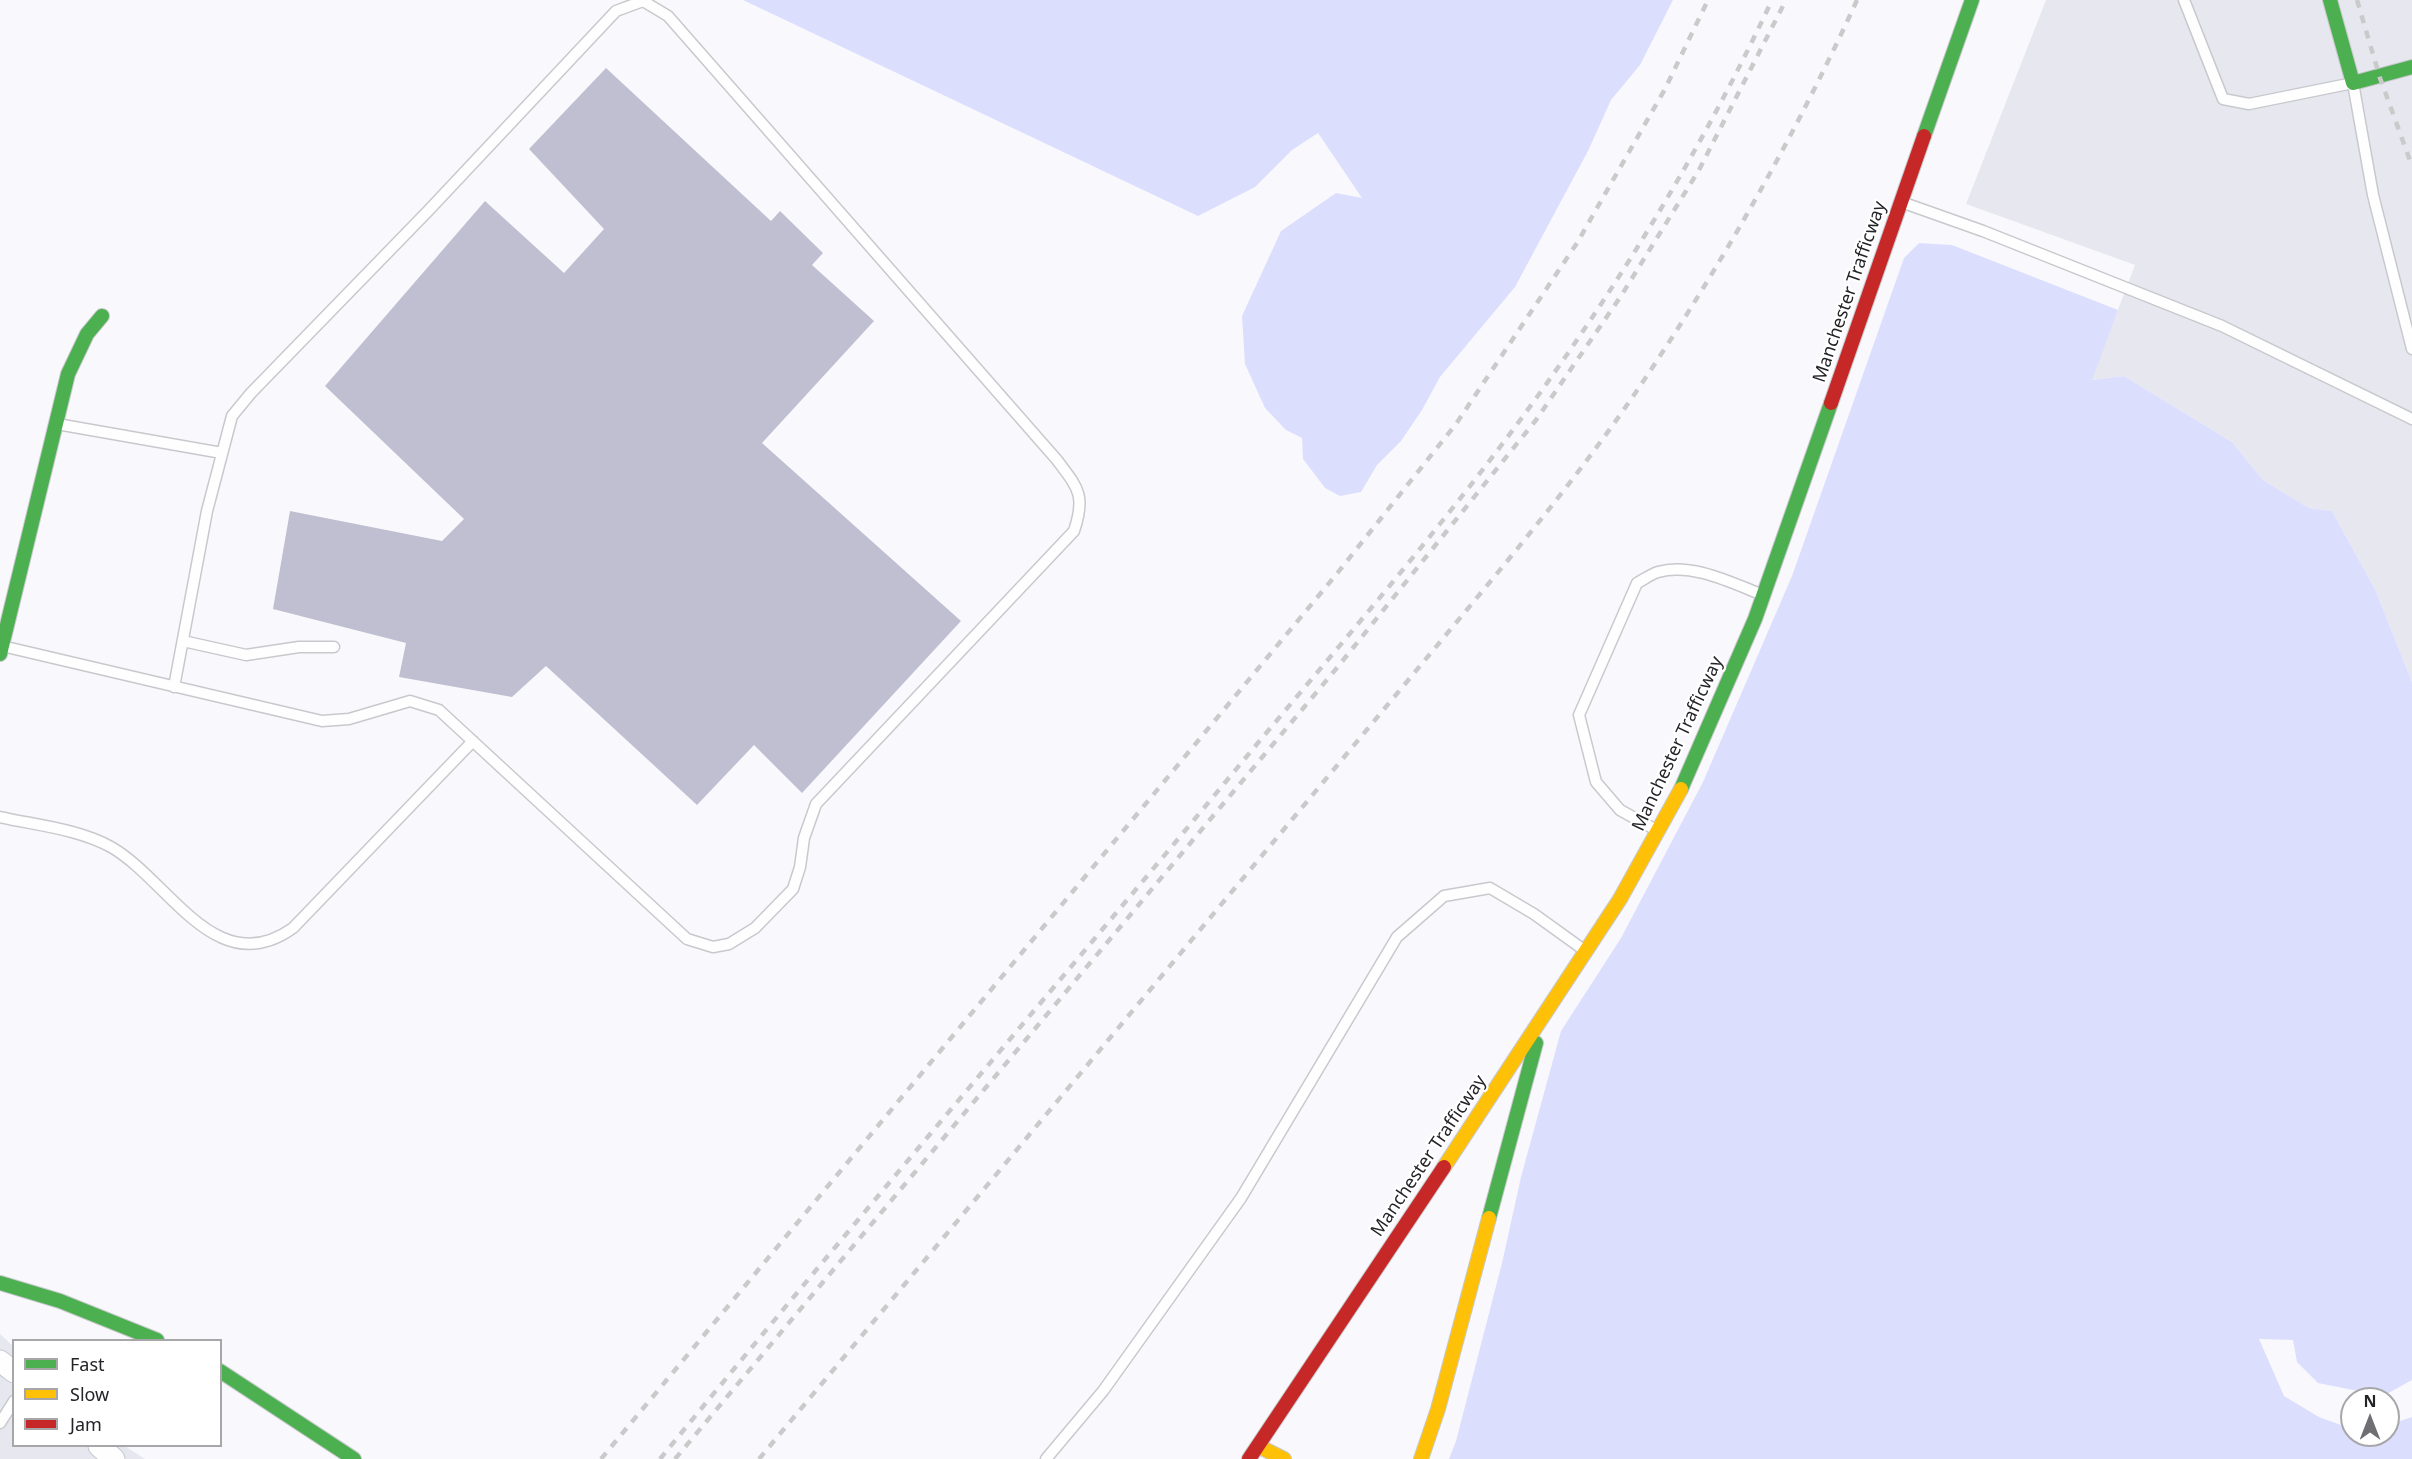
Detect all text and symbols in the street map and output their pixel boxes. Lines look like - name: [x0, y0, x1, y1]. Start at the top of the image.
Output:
- street label: Manchester Trafficway: [1809, 199, 1891, 385]
- street label: Manchester Trafficway: [1628, 653, 1728, 835]
- street label: Manchester Trafficway: [1367, 1071, 1491, 1241]
- legend: [12, 1339, 222, 1447]
- text: Fast: [70, 1352, 105, 1376]
- text: Slow: [70, 1382, 109, 1406]
- north arrow: [2340, 1387, 2400, 1447]
- text: N: [2363, 1390, 2377, 1412]
- text: Jam: [70, 1412, 102, 1436]

